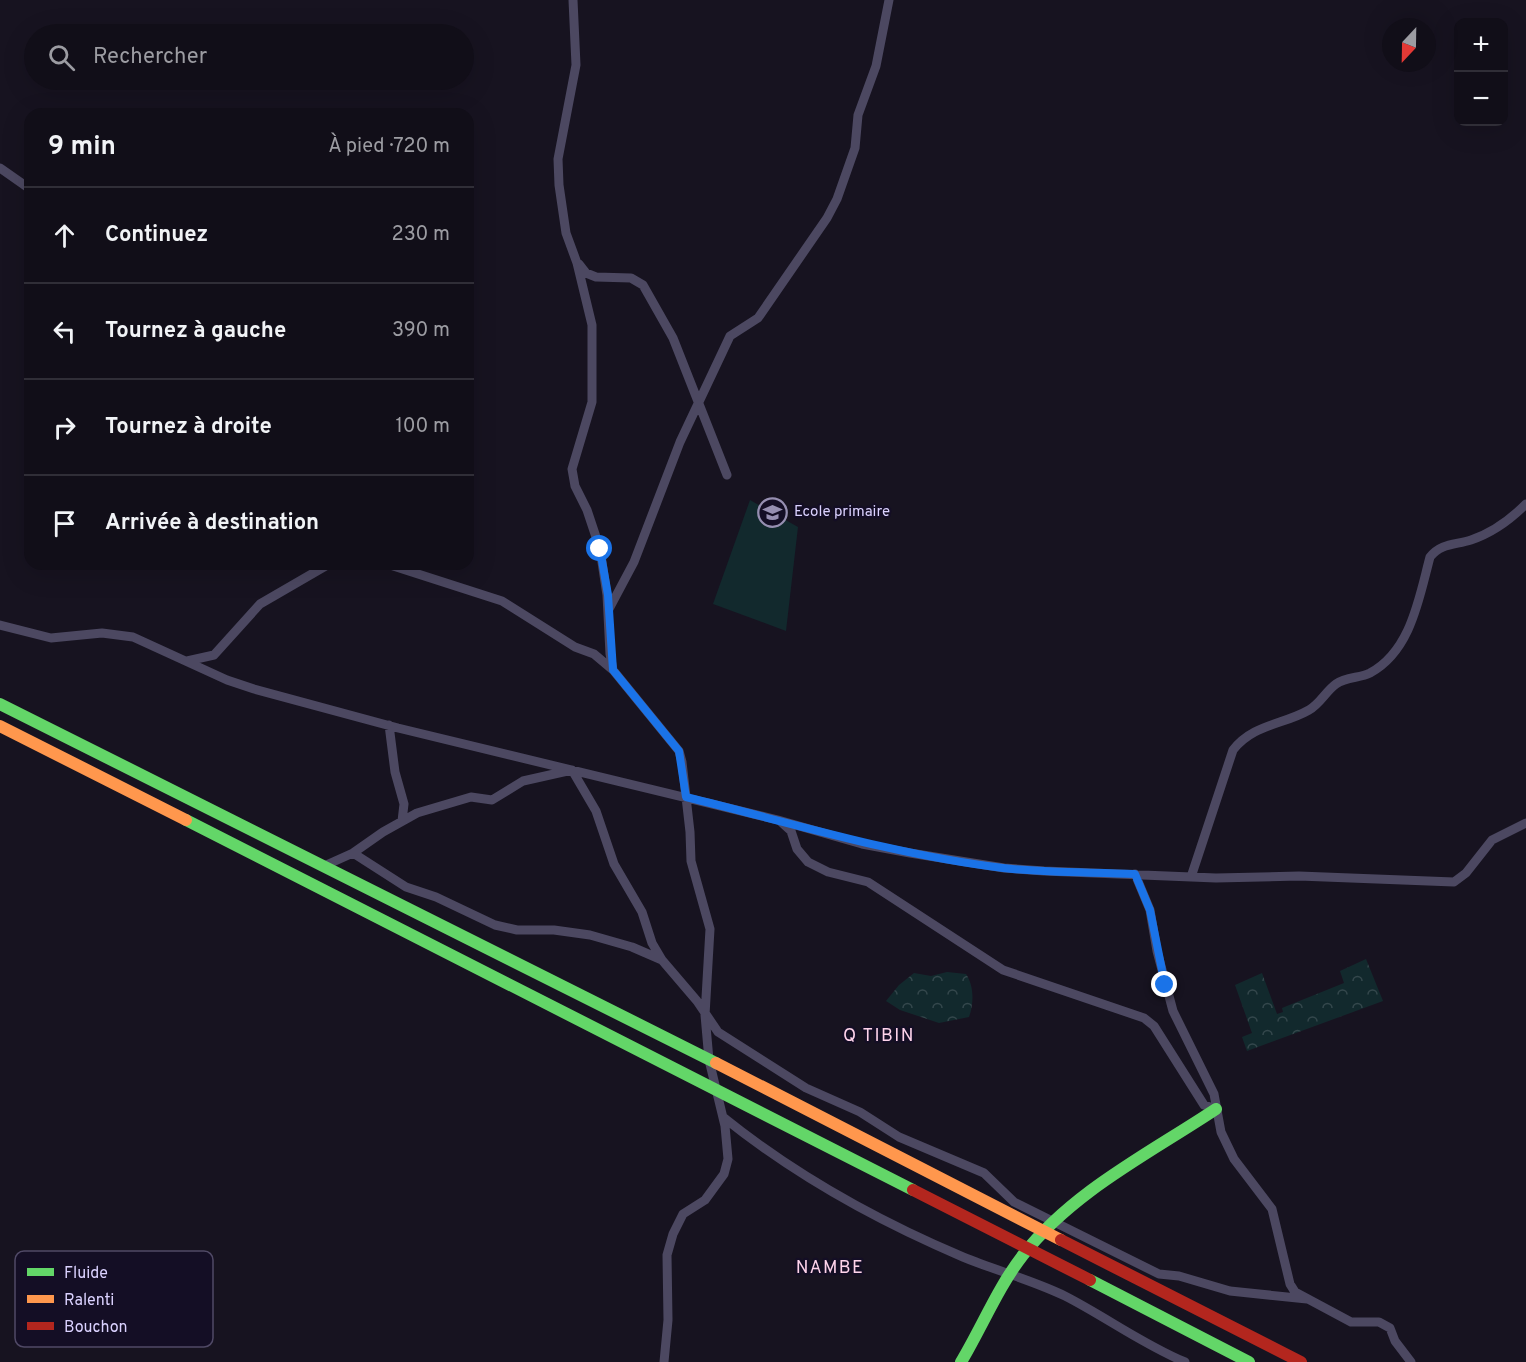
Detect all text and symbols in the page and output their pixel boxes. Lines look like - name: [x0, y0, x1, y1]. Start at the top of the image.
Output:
- north arrow: [1382, 18, 1436, 72]
- map controls: [1454, 18, 1508, 126]
- button: +: [1454, 18, 1508, 72]
- search box: [24, 24, 474, 90]
- icon: search: [45, 41, 78, 74]
- text: Rechercher: [93, 44, 207, 71]
- button: −: [1454, 72, 1508, 126]
- text: 9 min: [48, 131, 116, 164]
- text: À pied · 720 m: [328, 134, 450, 160]
- icon: ahead: [48, 219, 81, 252]
- text: Continuez: [105, 222, 208, 249]
- text: 230 m: [391, 222, 450, 248]
- icon: left: [48, 315, 81, 348]
- text: Tournez à gauche: [105, 318, 286, 345]
- text: 390 m: [392, 318, 450, 344]
- icon: right: [48, 411, 81, 444]
- text: Tournez à droite: [105, 414, 272, 441]
- text: 100 m: [395, 414, 450, 440]
- school or university icon: Ecole primaire: [757, 496, 789, 528]
- place label: Ecole primaire: [794, 503, 890, 522]
- icon: arrive: [48, 507, 81, 540]
- text: Arrivée à destination: [105, 510, 319, 537]
- route start: [586, 535, 612, 561]
- route end: [1151, 971, 1177, 997]
- district label: Q TIBIN: [843, 1025, 915, 1048]
- legend: [15, 1251, 213, 1347]
- district label: NAMBE: [796, 1257, 864, 1280]
- text: Fluide: [64, 1264, 108, 1284]
- text: Ralenti: [64, 1291, 114, 1311]
- text: Bouchon: [64, 1318, 128, 1338]

